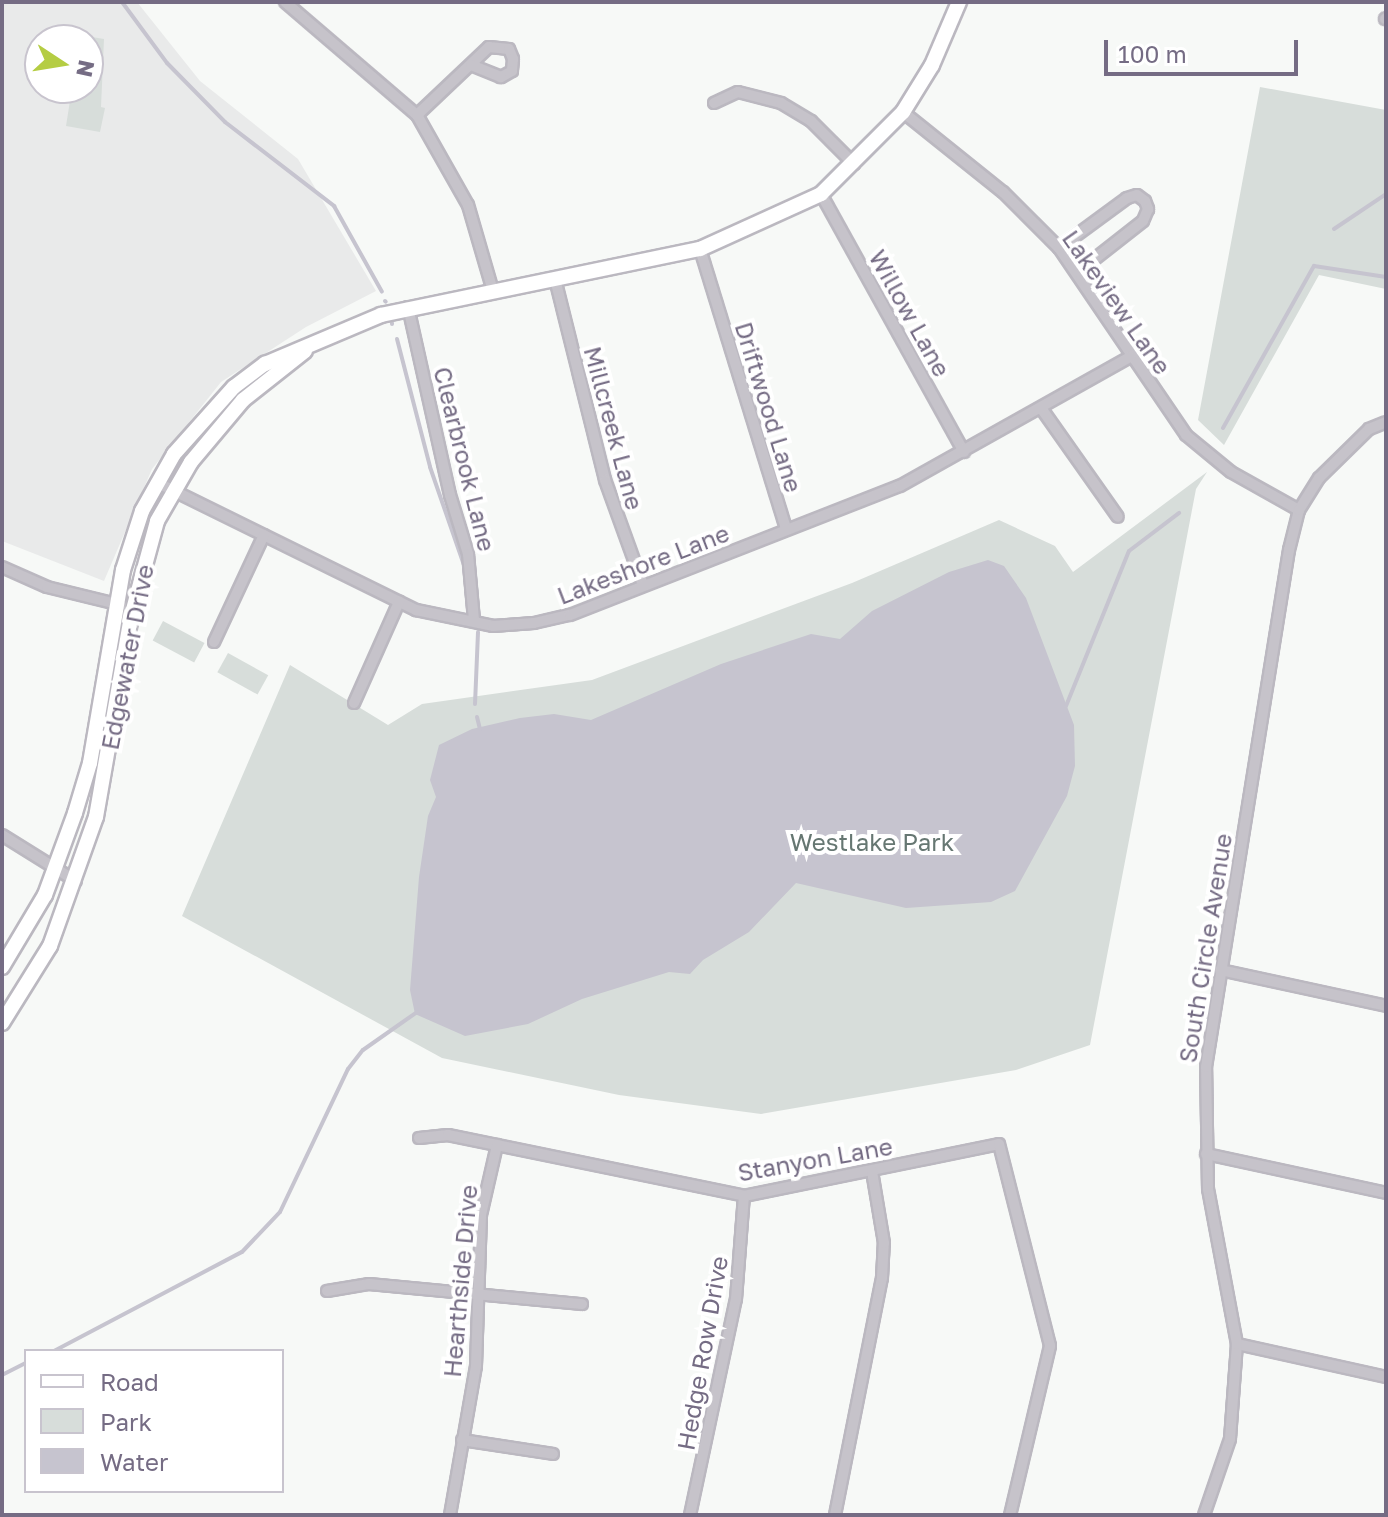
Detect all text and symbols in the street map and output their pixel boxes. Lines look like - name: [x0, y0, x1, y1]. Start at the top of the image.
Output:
- north arrow: [24, 24, 104, 104]
- scale bar: [1108, 24, 1302, 74]
- text: 100 m: [1118, 39, 1187, 68]
- text: N: [71, 58, 101, 80]
- street label: Lakeview Lane: [1057, 224, 1177, 380]
- street label: Willow Lane: [863, 245, 957, 381]
- street label: Driftwood Lane: [729, 318, 809, 496]
- street label: Millcreek Lane: [578, 343, 650, 513]
- street label: Clearbrook Lane: [428, 364, 502, 554]
- street label: Lakeshore Lane: [553, 518, 733, 610]
- street label: Edgewater Drive: [95, 562, 159, 752]
- park label: Westlake Park: [790, 828, 954, 856]
- street label: South Circle Avenue: [1173, 831, 1237, 1065]
- street label: Stanyon Lane: [735, 1131, 895, 1187]
- street label: Hearthside Drive: [437, 1184, 483, 1378]
- street label: Hedge Row Drive: [671, 1254, 733, 1452]
- legend: [24, 1349, 284, 1493]
- text: Road: [100, 1367, 159, 1396]
- text: Park: [100, 1407, 152, 1436]
- text: Water: [100, 1447, 168, 1476]

